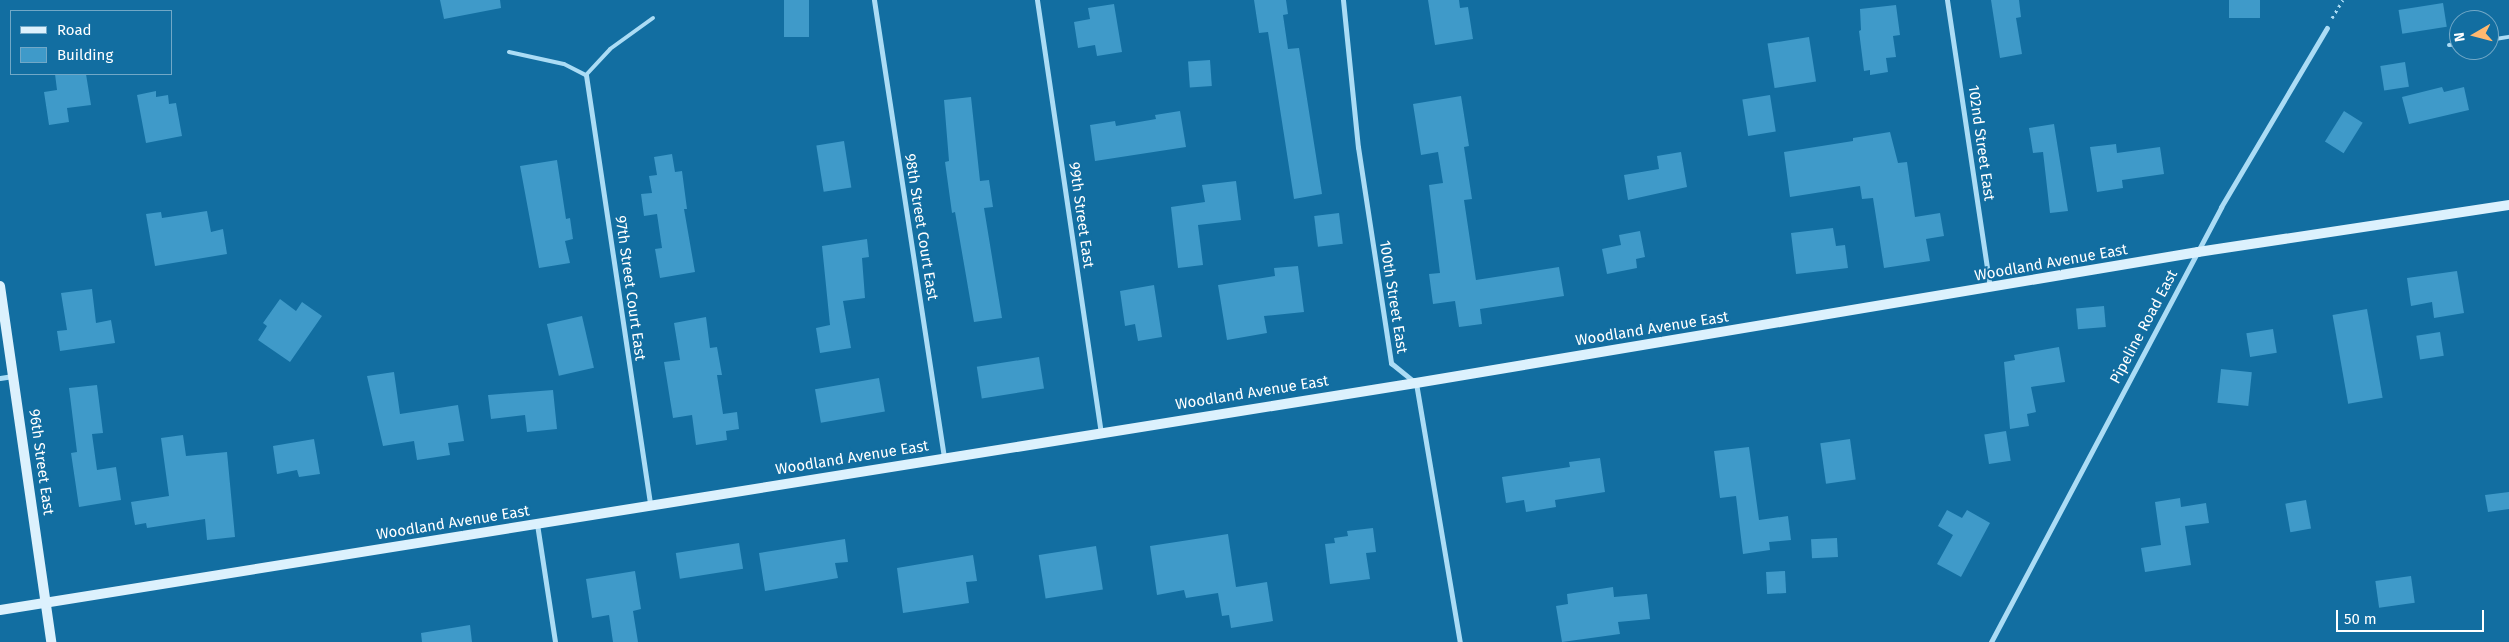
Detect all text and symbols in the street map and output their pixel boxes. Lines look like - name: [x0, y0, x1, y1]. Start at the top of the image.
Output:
- legend: [10, 10, 172, 75]
- north arrow: [2449, 10, 2499, 60]
- text: Road: [57, 21, 92, 39]
- text: N: [2451, 31, 2469, 43]
- text: Building: [57, 46, 113, 64]
- street label: 102nd Street East: [1964, 84, 1998, 202]
- street label: 98th Street Court East: [901, 152, 941, 302]
- street label: 99th Street East: [1065, 161, 1097, 269]
- street label: 97th Street Court East: [611, 214, 649, 362]
- street label: 100th Street East: [1375, 239, 1411, 355]
- street label: Woodland Avenue East: [1973, 241, 2129, 285]
- street label: Pipeline Road East: [2106, 267, 2182, 387]
- street label: Woodland Avenue East: [1574, 308, 1730, 350]
- street label: Woodland Avenue East: [1174, 372, 1330, 414]
- street label: 96th Street East: [25, 408, 57, 516]
- street label: Woodland Avenue East: [774, 437, 930, 479]
- street label: Woodland Avenue East: [375, 502, 531, 544]
- scale bar: [2339, 600, 2486, 632]
- text: 50 m: [2344, 610, 2377, 628]

